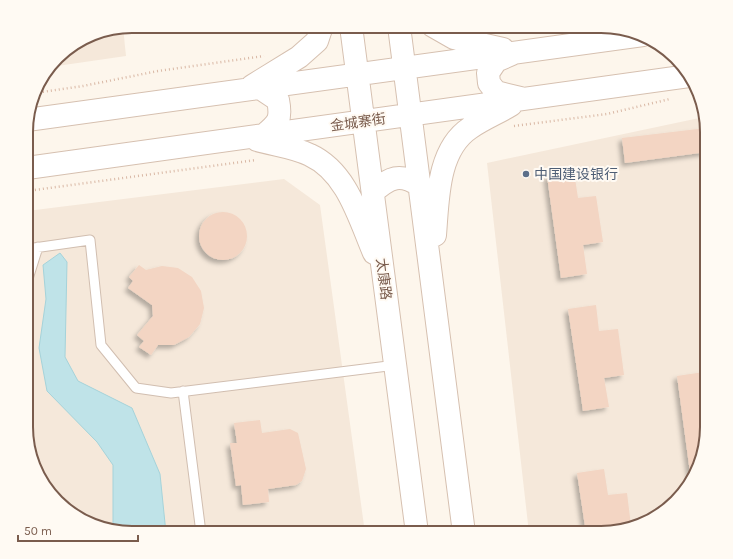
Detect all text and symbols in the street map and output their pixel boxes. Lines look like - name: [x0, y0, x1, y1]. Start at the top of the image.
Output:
- street label: 金城寨街: [329, 110, 387, 135]
- place label: 中国建设银行: [534, 166, 618, 183]
- marker: 中国建设银行: [521, 169, 531, 179]
- street label: 太康路: [373, 257, 394, 301]
- scale bar: [18, 517, 138, 543]
- text: 50 m: [24, 524, 52, 538]

